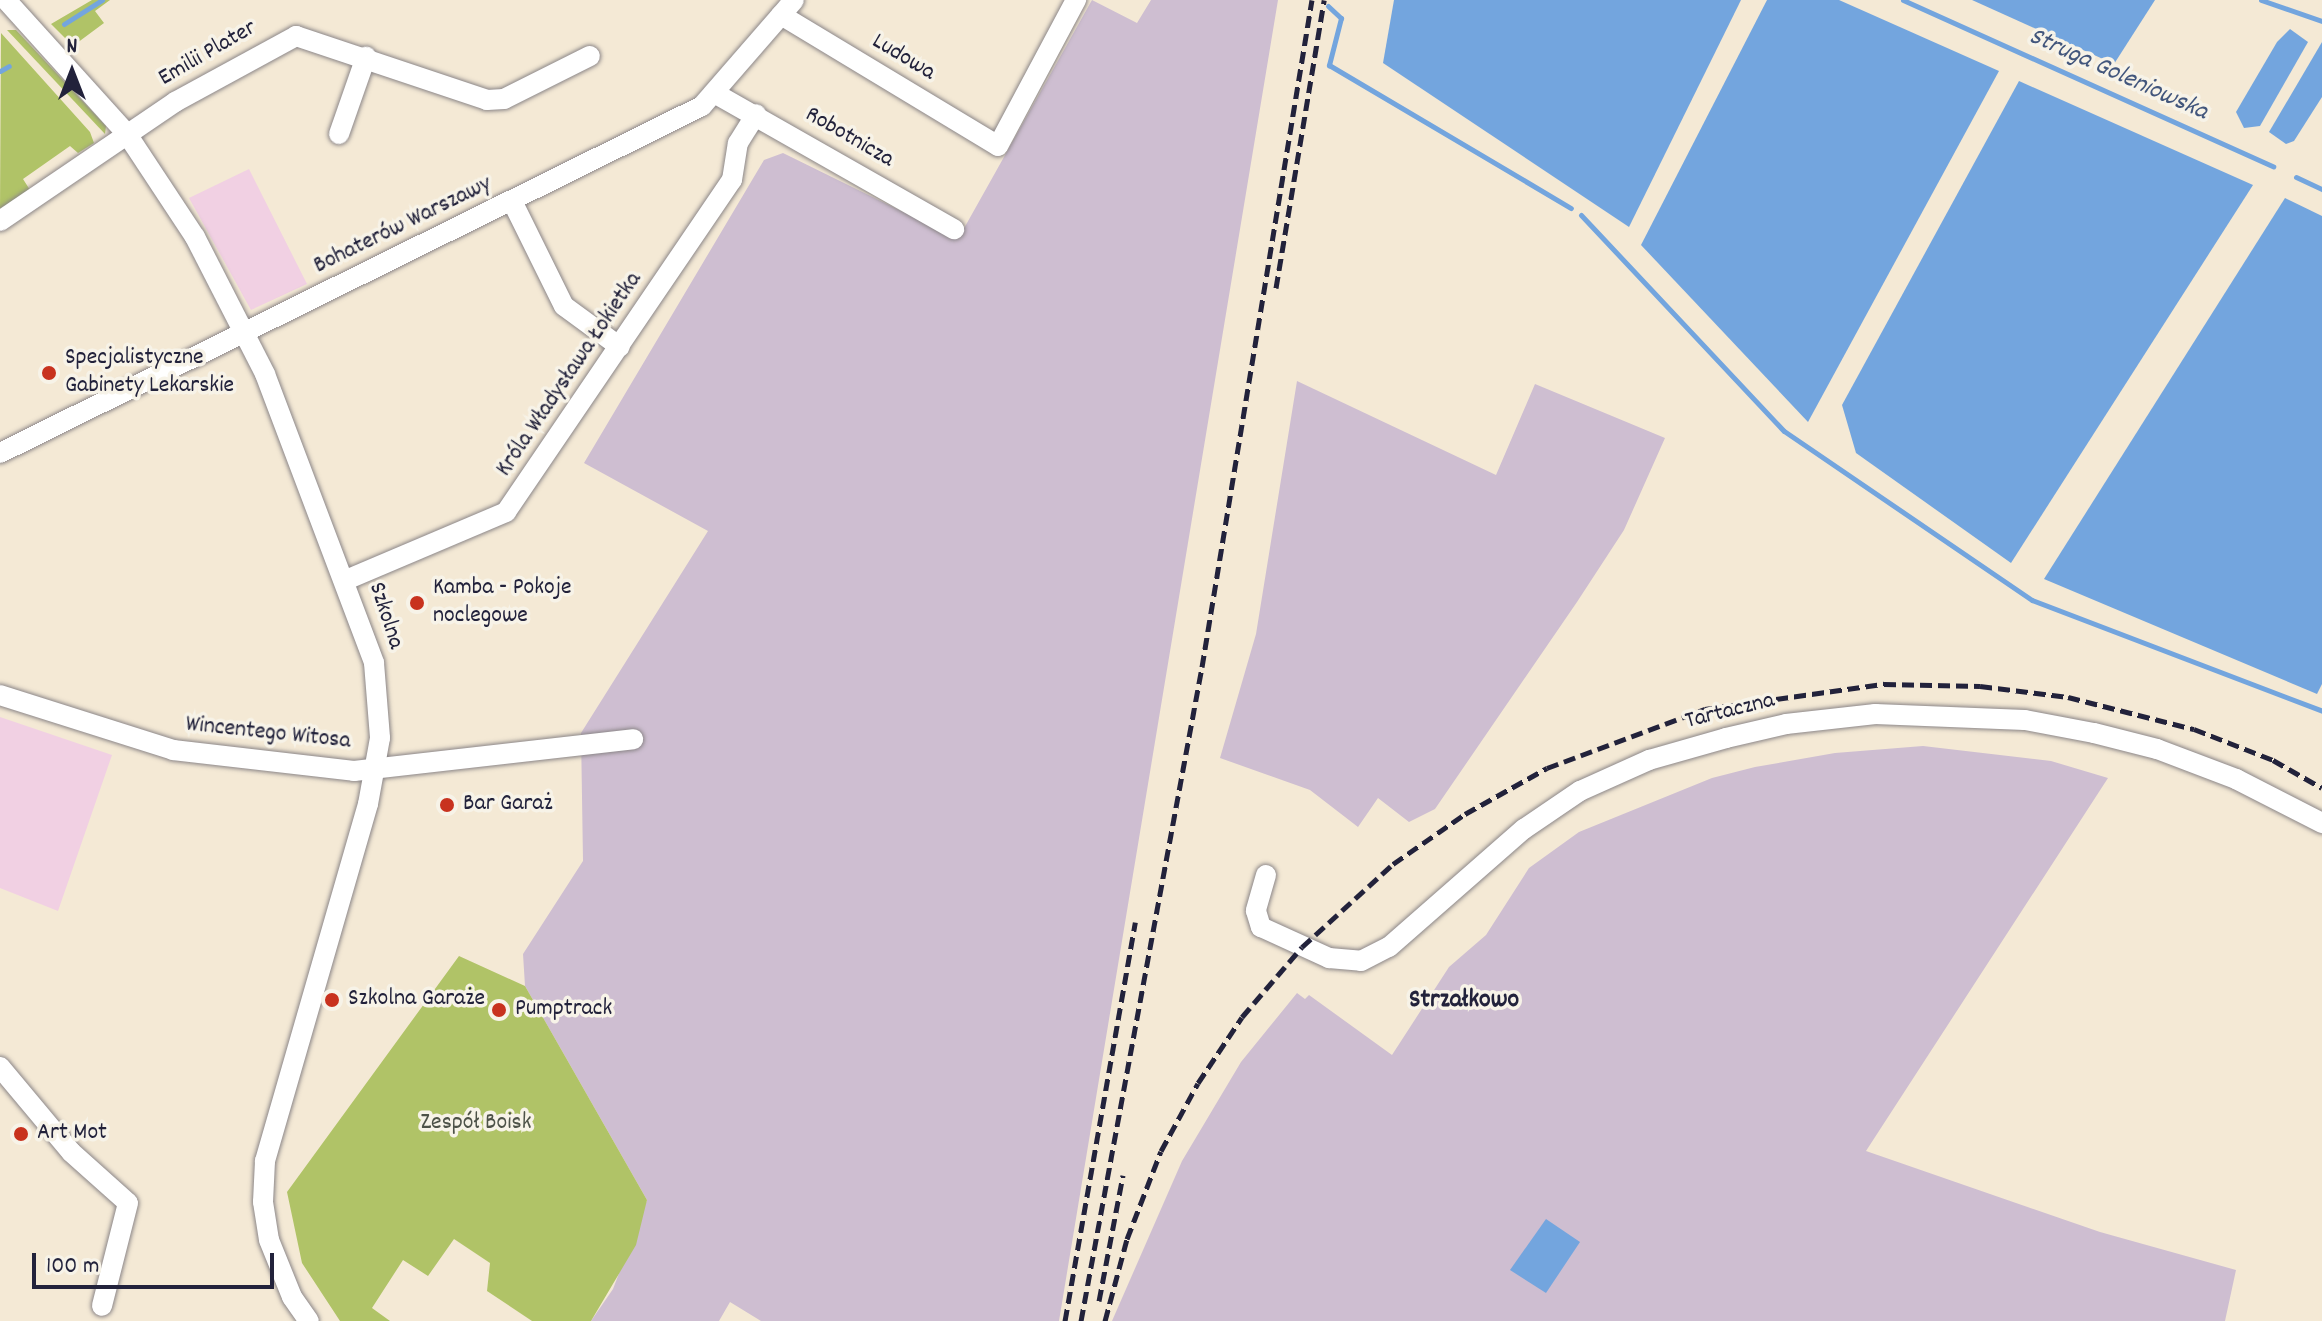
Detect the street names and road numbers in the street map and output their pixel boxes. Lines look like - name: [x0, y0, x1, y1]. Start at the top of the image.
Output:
- street label: Emilii Plater: [154, 15, 262, 93]
- street label: Ludowa: [866, 28, 940, 88]
- street label: Robotnicza: [799, 101, 899, 175]
- street label: Bohaterów Warszawy: [310, 171, 496, 281]
- street label: Króla Władysława Łokietka: [491, 267, 649, 483]
- street label: Szkolna: [361, 579, 409, 653]
- street label: Tartaczna: [1682, 687, 1778, 737]
- street label: Wincentego Witosa: [184, 711, 352, 757]

